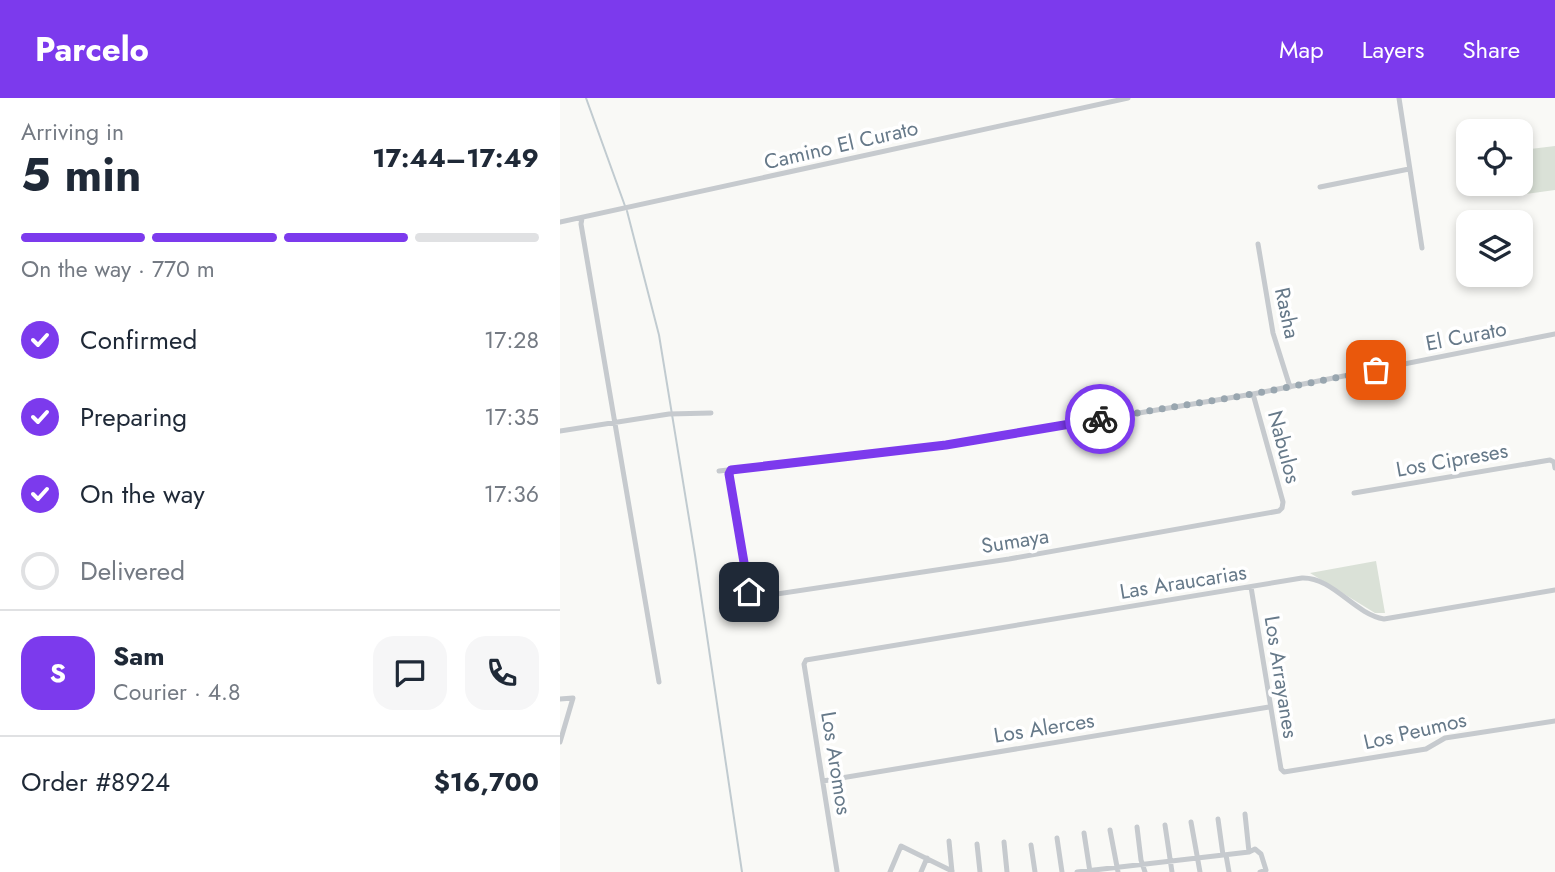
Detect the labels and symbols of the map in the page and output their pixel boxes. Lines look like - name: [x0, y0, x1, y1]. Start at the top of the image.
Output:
- street label: Camino El Curato: [761, 113, 921, 177]
- street label: Rasha: [1267, 285, 1307, 341]
- street label: El Curato: [1423, 313, 1509, 359]
- pin: [1346, 340, 1406, 400]
- courier: [1065, 384, 1135, 454]
- street label: Nabulos: [1260, 407, 1308, 487]
- street label: Los Cipreses: [1394, 435, 1510, 485]
- street label: Sumaya: [979, 521, 1051, 561]
- street label: Las Araucarias: [1118, 557, 1248, 607]
- pin: [719, 562, 779, 622]
- street label: Los Arrayanes: [1257, 614, 1305, 740]
- street label: Los Alerces: [992, 705, 1096, 751]
- street label: Los Peumos: [1361, 705, 1469, 757]
- street label: Los Aromos: [813, 709, 859, 817]

